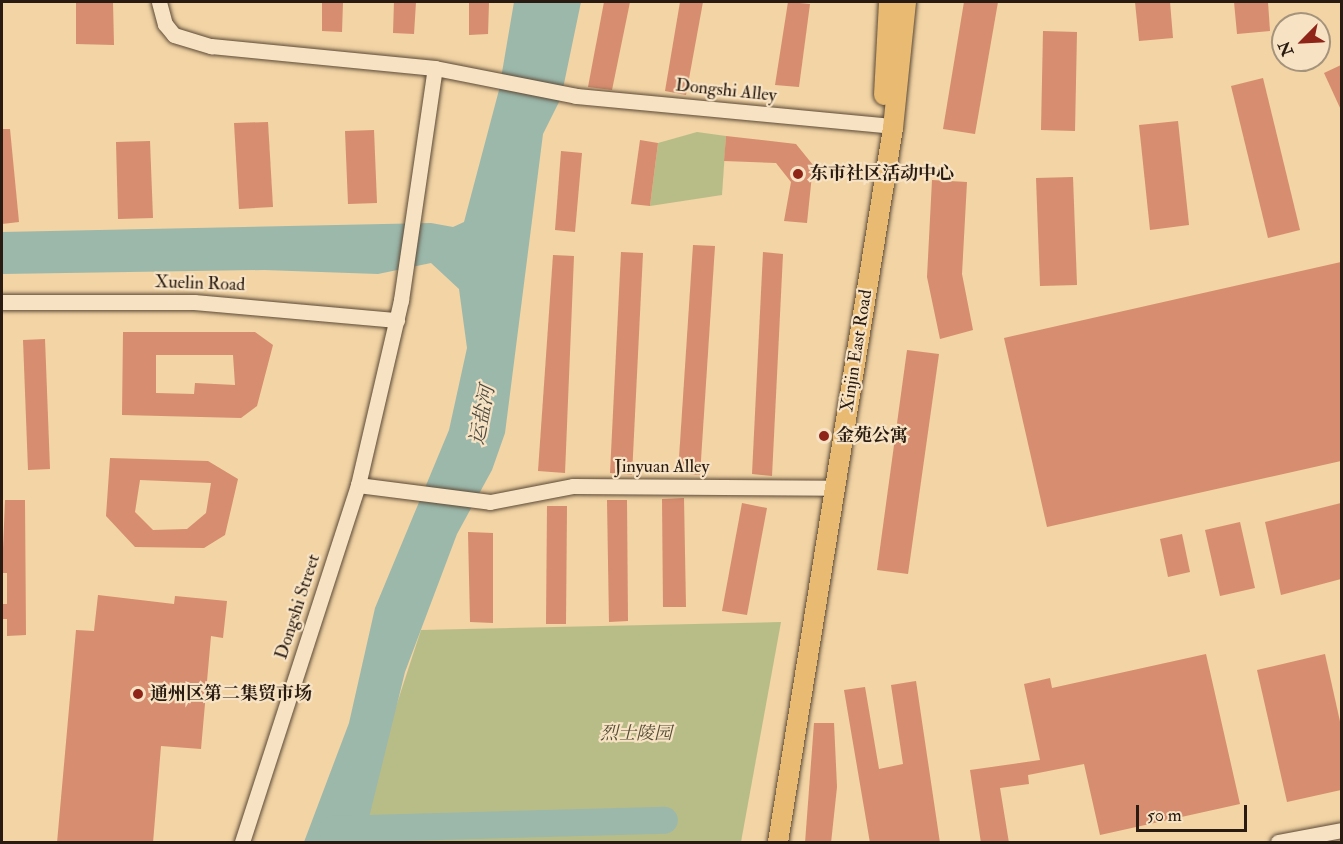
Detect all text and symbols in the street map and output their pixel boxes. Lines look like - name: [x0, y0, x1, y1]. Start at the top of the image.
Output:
- north arrow: [1271, 12, 1331, 72]
- text: N: [1274, 38, 1298, 59]
- street label: Dongshi Alley: [674, 75, 778, 107]
- place label: 东市社区活动中心: [810, 163, 954, 185]
- marker: 东市社区活动中心: [791, 167, 805, 181]
- street label: Xuelin Road: [154, 272, 246, 296]
- street label: Xinjin East Road: [837, 288, 877, 414]
- water label: 运盐河: [464, 383, 500, 447]
- place label: 金苑公寓: [836, 425, 908, 447]
- marker: 金苑公寓: [817, 429, 831, 443]
- street label: Jinyuan Alley: [615, 456, 709, 478]
- street label: Dongshi Street: [271, 552, 325, 662]
- place label: 通州区第二集贸市场: [150, 683, 312, 705]
- marker: 通州区第二集贸市场: [131, 687, 145, 701]
- park label: 烈士陵园: [600, 723, 672, 745]
- scale bar: [1139, 793, 1250, 831]
- text: 50 m: [1147, 804, 1182, 827]

